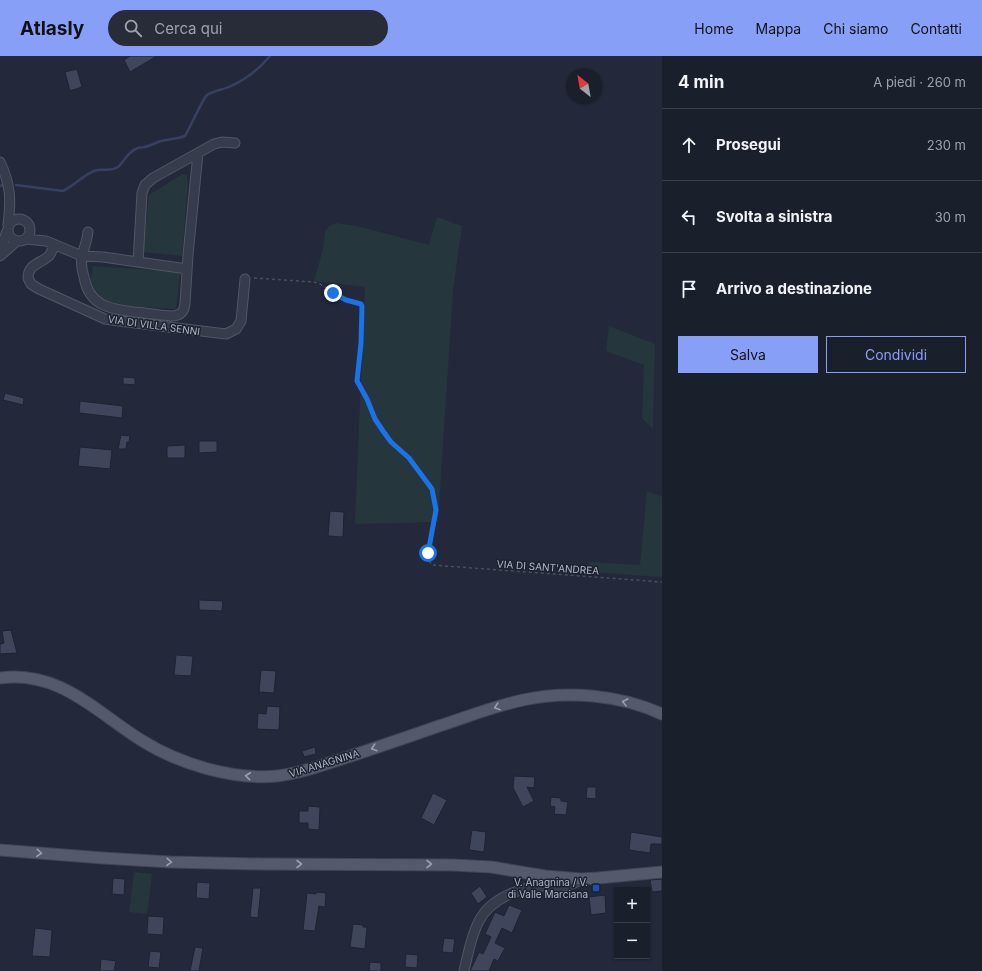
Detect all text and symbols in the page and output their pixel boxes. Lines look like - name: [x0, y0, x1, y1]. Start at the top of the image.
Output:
- search box: [108, 10, 388, 46]
- text: Atlasly: [20, 17, 84, 40]
- icon: search: [122, 17, 144, 39]
- text: Cerca qui: [154, 19, 222, 38]
- text: Home: [694, 20, 734, 37]
- text: Mappa: [756, 20, 801, 37]
- text: Chi siamo: [823, 20, 888, 37]
- text: Contatti: [910, 20, 962, 37]
- north arrow: [566, 68, 602, 104]
- text: 4 min: [678, 72, 724, 92]
- text: A piedi · 260 m: [873, 74, 966, 90]
- icon: ahead: [678, 134, 700, 156]
- text: Prosegui: [716, 135, 781, 154]
- text: 230 m: [927, 137, 966, 153]
- icon: left: [678, 206, 700, 228]
- text: Svolta a sinistra: [716, 207, 833, 226]
- text: 30 m: [935, 209, 966, 225]
- icon: arrive: [678, 278, 700, 300]
- text: Arrivo a destinazione: [716, 279, 872, 298]
- route end: [324, 284, 342, 302]
- street label: VIA DI VILLA SENNI: [107, 313, 201, 337]
- button: Salva: [678, 336, 818, 373]
- button: Condividi: [826, 336, 966, 373]
- route start: [419, 544, 437, 562]
- street label: VIA DI SANT'ANDREA: [496, 557, 600, 577]
- one-way arrow: [622, 698, 628, 706]
- one-way arrow: [494, 702, 501, 711]
- one-way arrow: [370, 743, 377, 752]
- street label: VIA ANAGNINA: [288, 747, 360, 779]
- one-way arrow: [245, 771, 251, 780]
- one-way arrow: [36, 849, 42, 858]
- one-way arrow: [166, 858, 172, 866]
- one-way arrow: [296, 860, 302, 868]
- one-way arrow: [426, 860, 432, 868]
- place label: V. Anagnina / V. di Valle Marciana: [508, 876, 588, 900]
- marker: V. Anagnina / V. di Valle Marciana: [591, 883, 601, 893]
- map controls: [614, 887, 650, 959]
- button: +: [614, 887, 650, 923]
- button: −: [614, 923, 650, 959]

